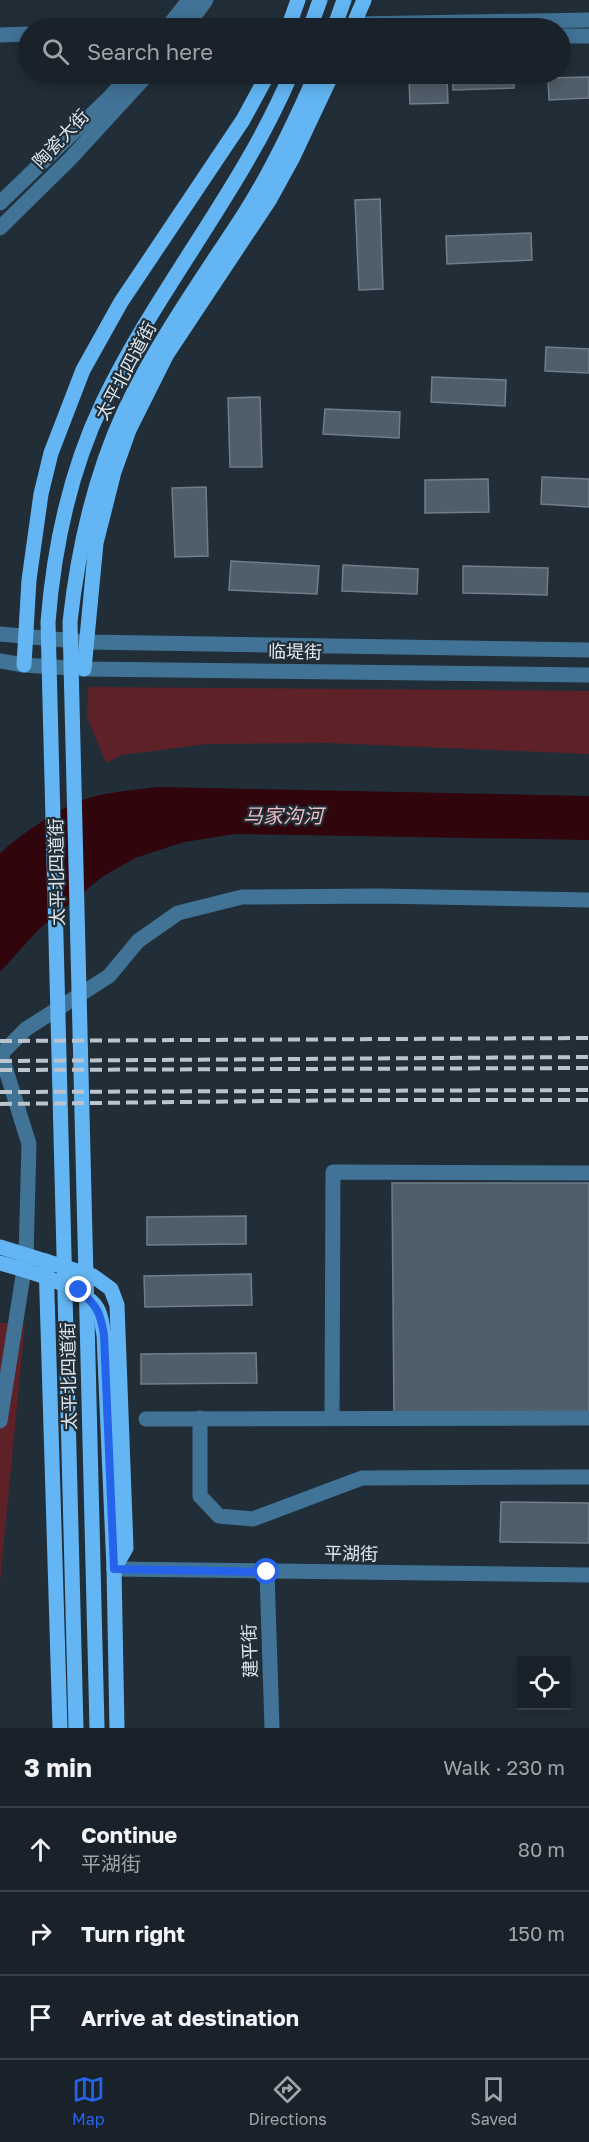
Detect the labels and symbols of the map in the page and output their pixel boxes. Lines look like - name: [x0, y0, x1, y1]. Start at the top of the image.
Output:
- street label: 陶瓷大街: [28, 104, 93, 172]
- street label: 太平北四道街: [90, 318, 160, 423]
- street label: 临堤街: [268, 640, 322, 662]
- water label: 马家沟河: [243, 803, 327, 827]
- street label: 太平北四道街: [44, 818, 68, 926]
- route end: [65, 1276, 91, 1302]
- street label: 太平北四道街: [56, 1322, 80, 1430]
- street label: 平湖街: [324, 1542, 378, 1564]
- route start: [253, 1558, 279, 1584]
- street label: 建平街: [237, 1624, 261, 1678]

